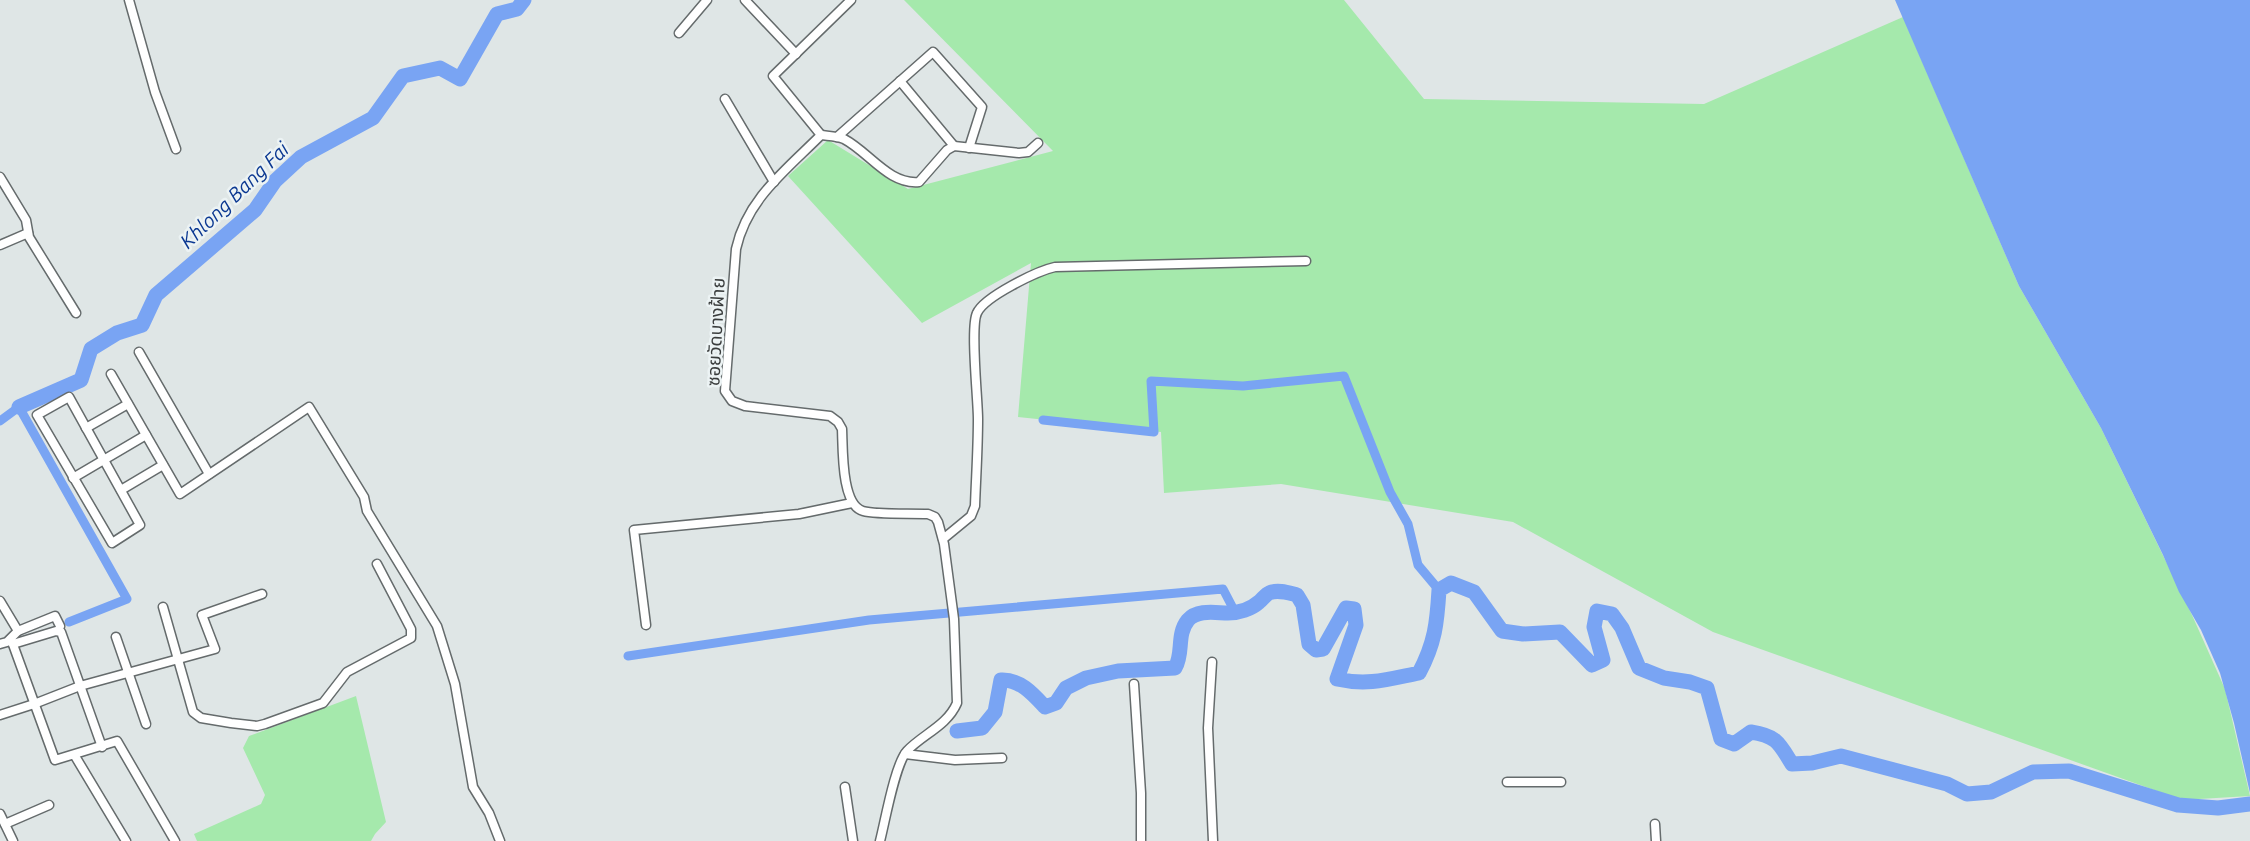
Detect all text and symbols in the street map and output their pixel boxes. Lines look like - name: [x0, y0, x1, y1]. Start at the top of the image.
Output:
- water label: Khlong Bang Fai: [175, 137, 294, 253]
- street label: ซอยวัดบางฝ้าย: [702, 277, 728, 387]

